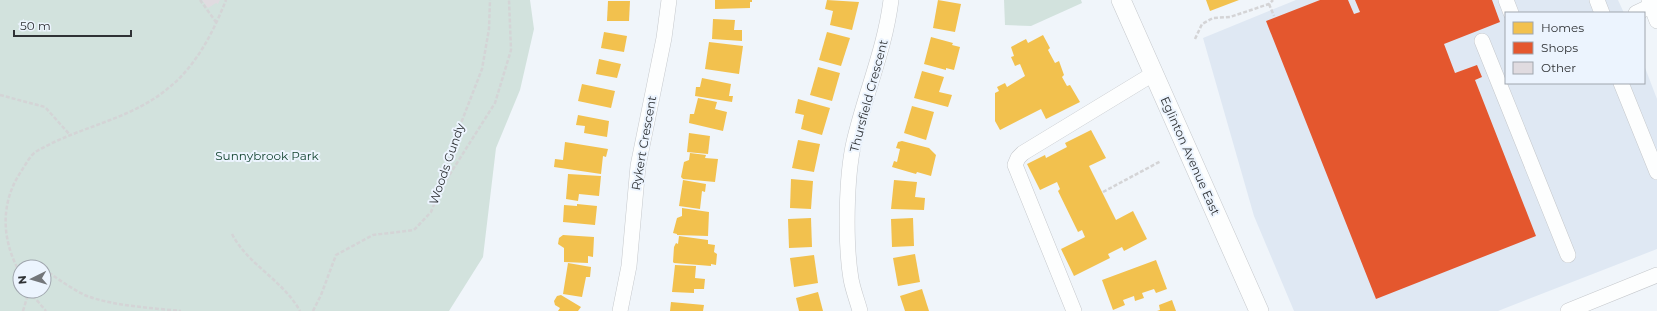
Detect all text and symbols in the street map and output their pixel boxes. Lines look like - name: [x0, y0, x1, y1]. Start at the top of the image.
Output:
- scale bar: [14, 12, 131, 38]
- legend: [1505, 12, 1645, 84]
- text: 50 m: [20, 18, 51, 33]
- text: Homes: [1541, 20, 1584, 35]
- street label: Thursfield Crescent: [846, 38, 891, 154]
- text: Shops: [1541, 40, 1578, 55]
- text: Other: [1541, 60, 1576, 75]
- street label: Rykert Crescent: [628, 94, 659, 191]
- street label: Eglinton Avenue East: [1158, 94, 1223, 218]
- street label: Woods Gundy: [426, 121, 468, 206]
- park label: Sunnybrook Park: [215, 148, 320, 163]
- north arrow: [12, 259, 52, 299]
- text: N: [15, 275, 29, 285]

